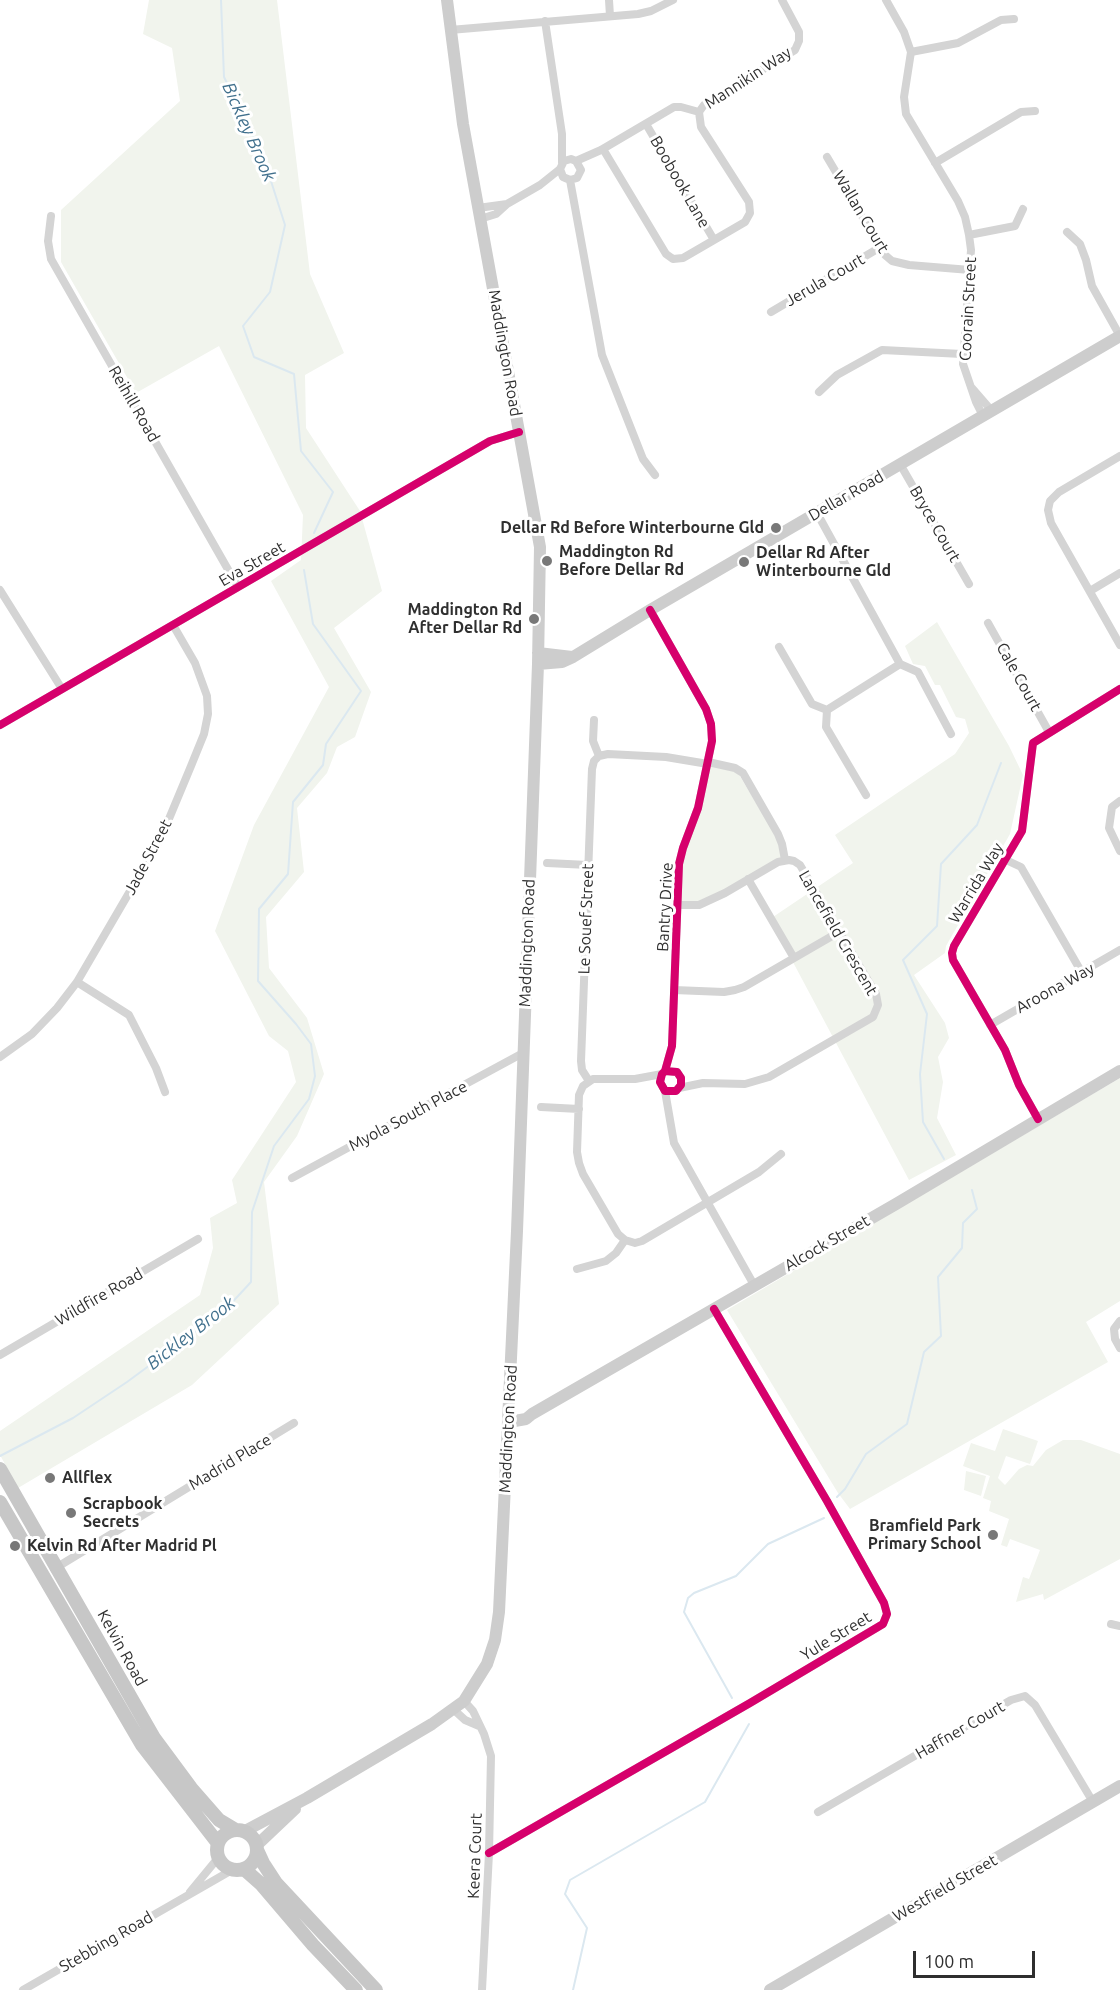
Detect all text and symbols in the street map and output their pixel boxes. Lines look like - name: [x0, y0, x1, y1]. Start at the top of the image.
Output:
- street label: Mannikin Way: [701, 43, 795, 113]
- water label: Bickley Brook: [217, 79, 281, 185]
- street label: Boobook Lane: [646, 133, 714, 231]
- street label: Wallan Court: [829, 167, 893, 257]
- street label: Jerula Court: [782, 250, 868, 310]
- street label: Coorain Street: [956, 256, 980, 362]
- street label: Maddington Road: [484, 288, 526, 418]
- street label: Reihill Road: [105, 363, 163, 445]
- street label: Dellar Road: [805, 467, 887, 525]
- street label: Bryce Court: [905, 482, 965, 566]
- place label: Dellar Rd Before Winterbourne Gld: [500, 518, 764, 538]
- marker: Dellar Rd Before Winterbourne Gld: [769, 521, 783, 535]
- street label: Eva Street: [216, 537, 288, 591]
- place label: Maddington Rd Before Dellar Rd: [559, 542, 684, 580]
- place label: Dellar Rd After Winterbourne Gld: [756, 543, 891, 581]
- marker: Maddington Rd Before Dellar Rd: [540, 554, 554, 568]
- marker: Dellar Rd After Winterbourne Gld: [737, 555, 751, 569]
- place label: Maddington Rd After Dellar Rd: [407, 600, 522, 638]
- marker: Maddington Rd After Dellar Rd: [527, 612, 541, 626]
- street label: Cale Court: [992, 639, 1046, 715]
- street label: Jade Street: [120, 816, 176, 898]
- street label: Warrida Way: [944, 839, 1008, 927]
- street label: Bantry Drive: [653, 862, 677, 952]
- street label: Le Souef Street: [574, 863, 598, 975]
- street label: Lancefield Crescent: [794, 867, 882, 999]
- street label: Maddington Road: [515, 879, 539, 1007]
- street label: Aroona Way: [1012, 959, 1098, 1017]
- street label: Myola South Place: [346, 1077, 470, 1155]
- street label: Alcock Street: [781, 1211, 873, 1275]
- street label: Wildfire Road: [52, 1264, 146, 1330]
- water label: Bickley Brook: [142, 1292, 240, 1374]
- street label: Maddington Road: [495, 1364, 521, 1494]
- street label: Madrid Place: [185, 1430, 275, 1494]
- place label: Allflex: [62, 1468, 112, 1488]
- marker: Allflex: [43, 1471, 57, 1485]
- place label: Scrapbook Secrets: [83, 1494, 162, 1532]
- marker: Scrapbook Secrets: [64, 1506, 78, 1520]
- place label: Bramfield Park Primary School: [868, 1516, 981, 1554]
- marker: Bramfield Park Primary School: [986, 1528, 1000, 1542]
- place label: Kelvin Rd After Madrid Pl: [27, 1536, 217, 1556]
- marker: Kelvin Rd After Madrid Pl: [8, 1539, 22, 1553]
- street label: Kelvin Road: [93, 1607, 151, 1689]
- street label: Yule Street: [797, 1607, 875, 1665]
- street label: Haffner Court: [912, 1697, 1008, 1763]
- street label: Keera Court: [464, 1813, 486, 1899]
- street label: Westfield Street: [889, 1850, 1001, 1926]
- street label: Stebbing Road: [56, 1907, 156, 1977]
- scale bar: [916, 1939, 1038, 1977]
- text: 100 m: [924, 1951, 974, 1971]

